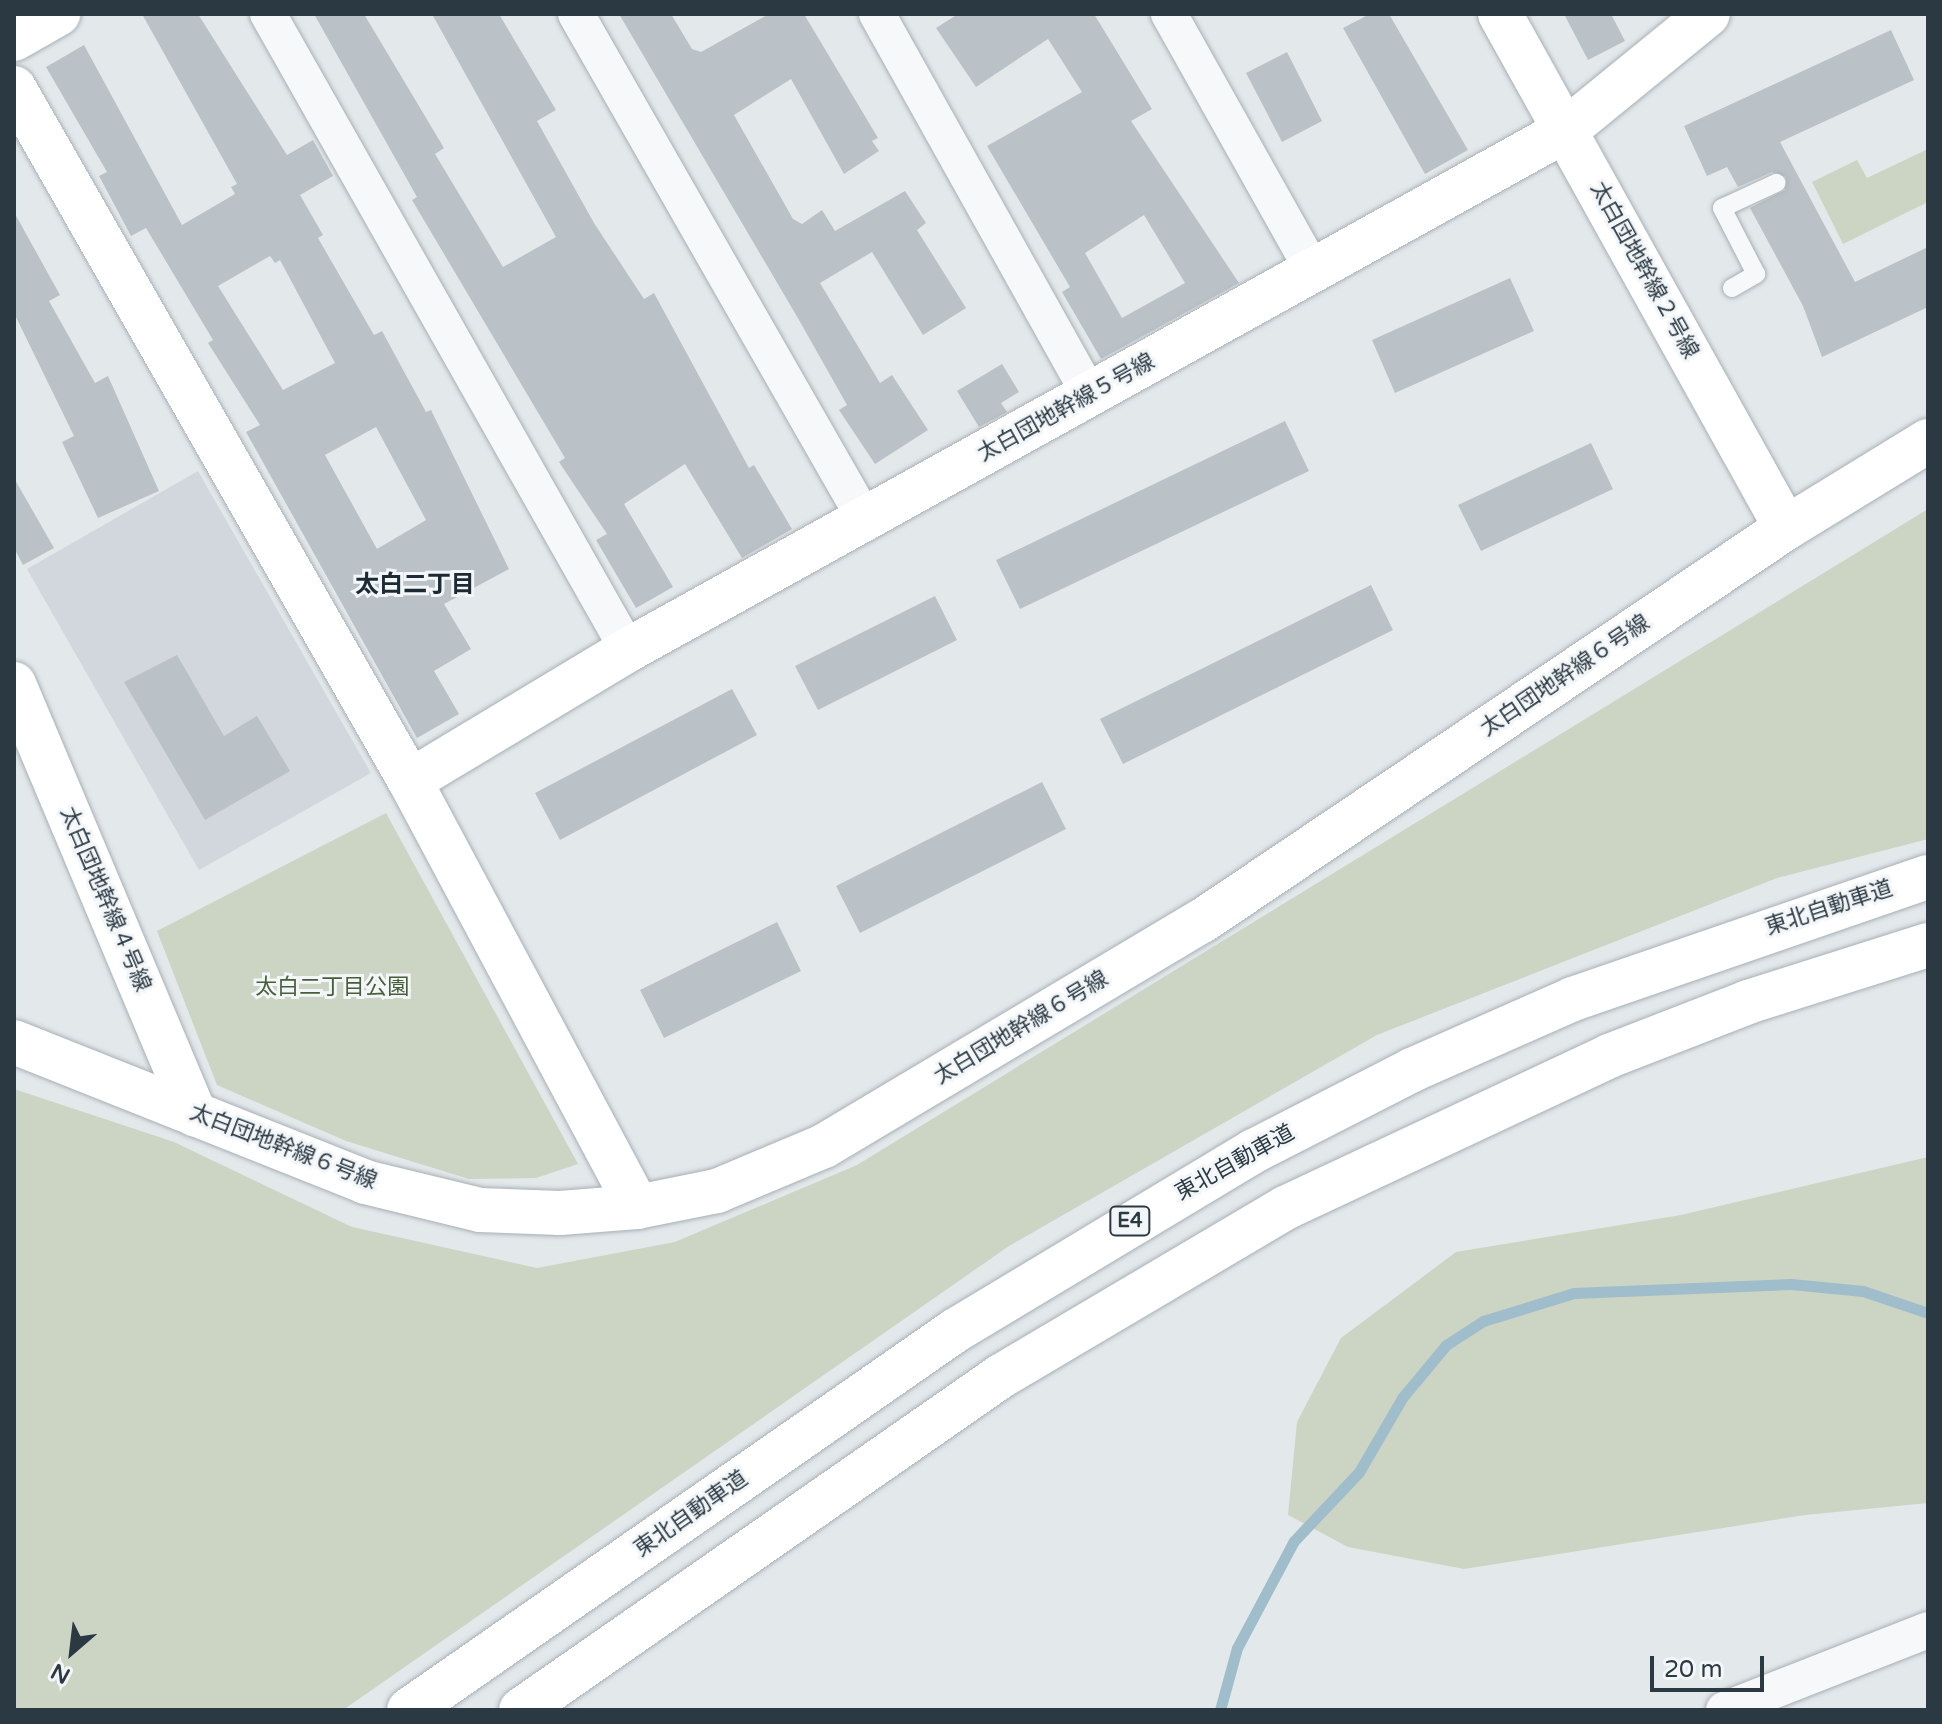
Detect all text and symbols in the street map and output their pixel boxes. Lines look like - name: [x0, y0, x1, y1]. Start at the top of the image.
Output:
- street label: 太白団地幹線２号線: [1584, 177, 1704, 363]
- street label: 太白団地幹線５号線: [973, 348, 1159, 468]
- district label: 太白二丁目: [355, 571, 475, 599]
- street label: 太白団地幹線６号線: [1476, 610, 1654, 742]
- street label: 太白団地幹線４号線: [54, 803, 156, 995]
- street label: 東北自動車道: [1762, 875, 1896, 941]
- street label: 太白団地幹線６号線: [929, 966, 1113, 1090]
- park label: 太白二丁目公園: [255, 975, 409, 1001]
- street label: 太白団地幹線６号線: [186, 1099, 380, 1195]
- street label: 東北自動車道: [1171, 1119, 1299, 1207]
- road number: E4: [1108, 1205, 1152, 1237]
- street label: 東北自動車道: [629, 1465, 753, 1563]
- north arrow: [32, 1612, 112, 1692]
- scale bar: [1654, 1640, 1768, 1690]
- text: 20 m: [1664, 1655, 1722, 1684]
- text: N: [47, 1658, 75, 1689]

